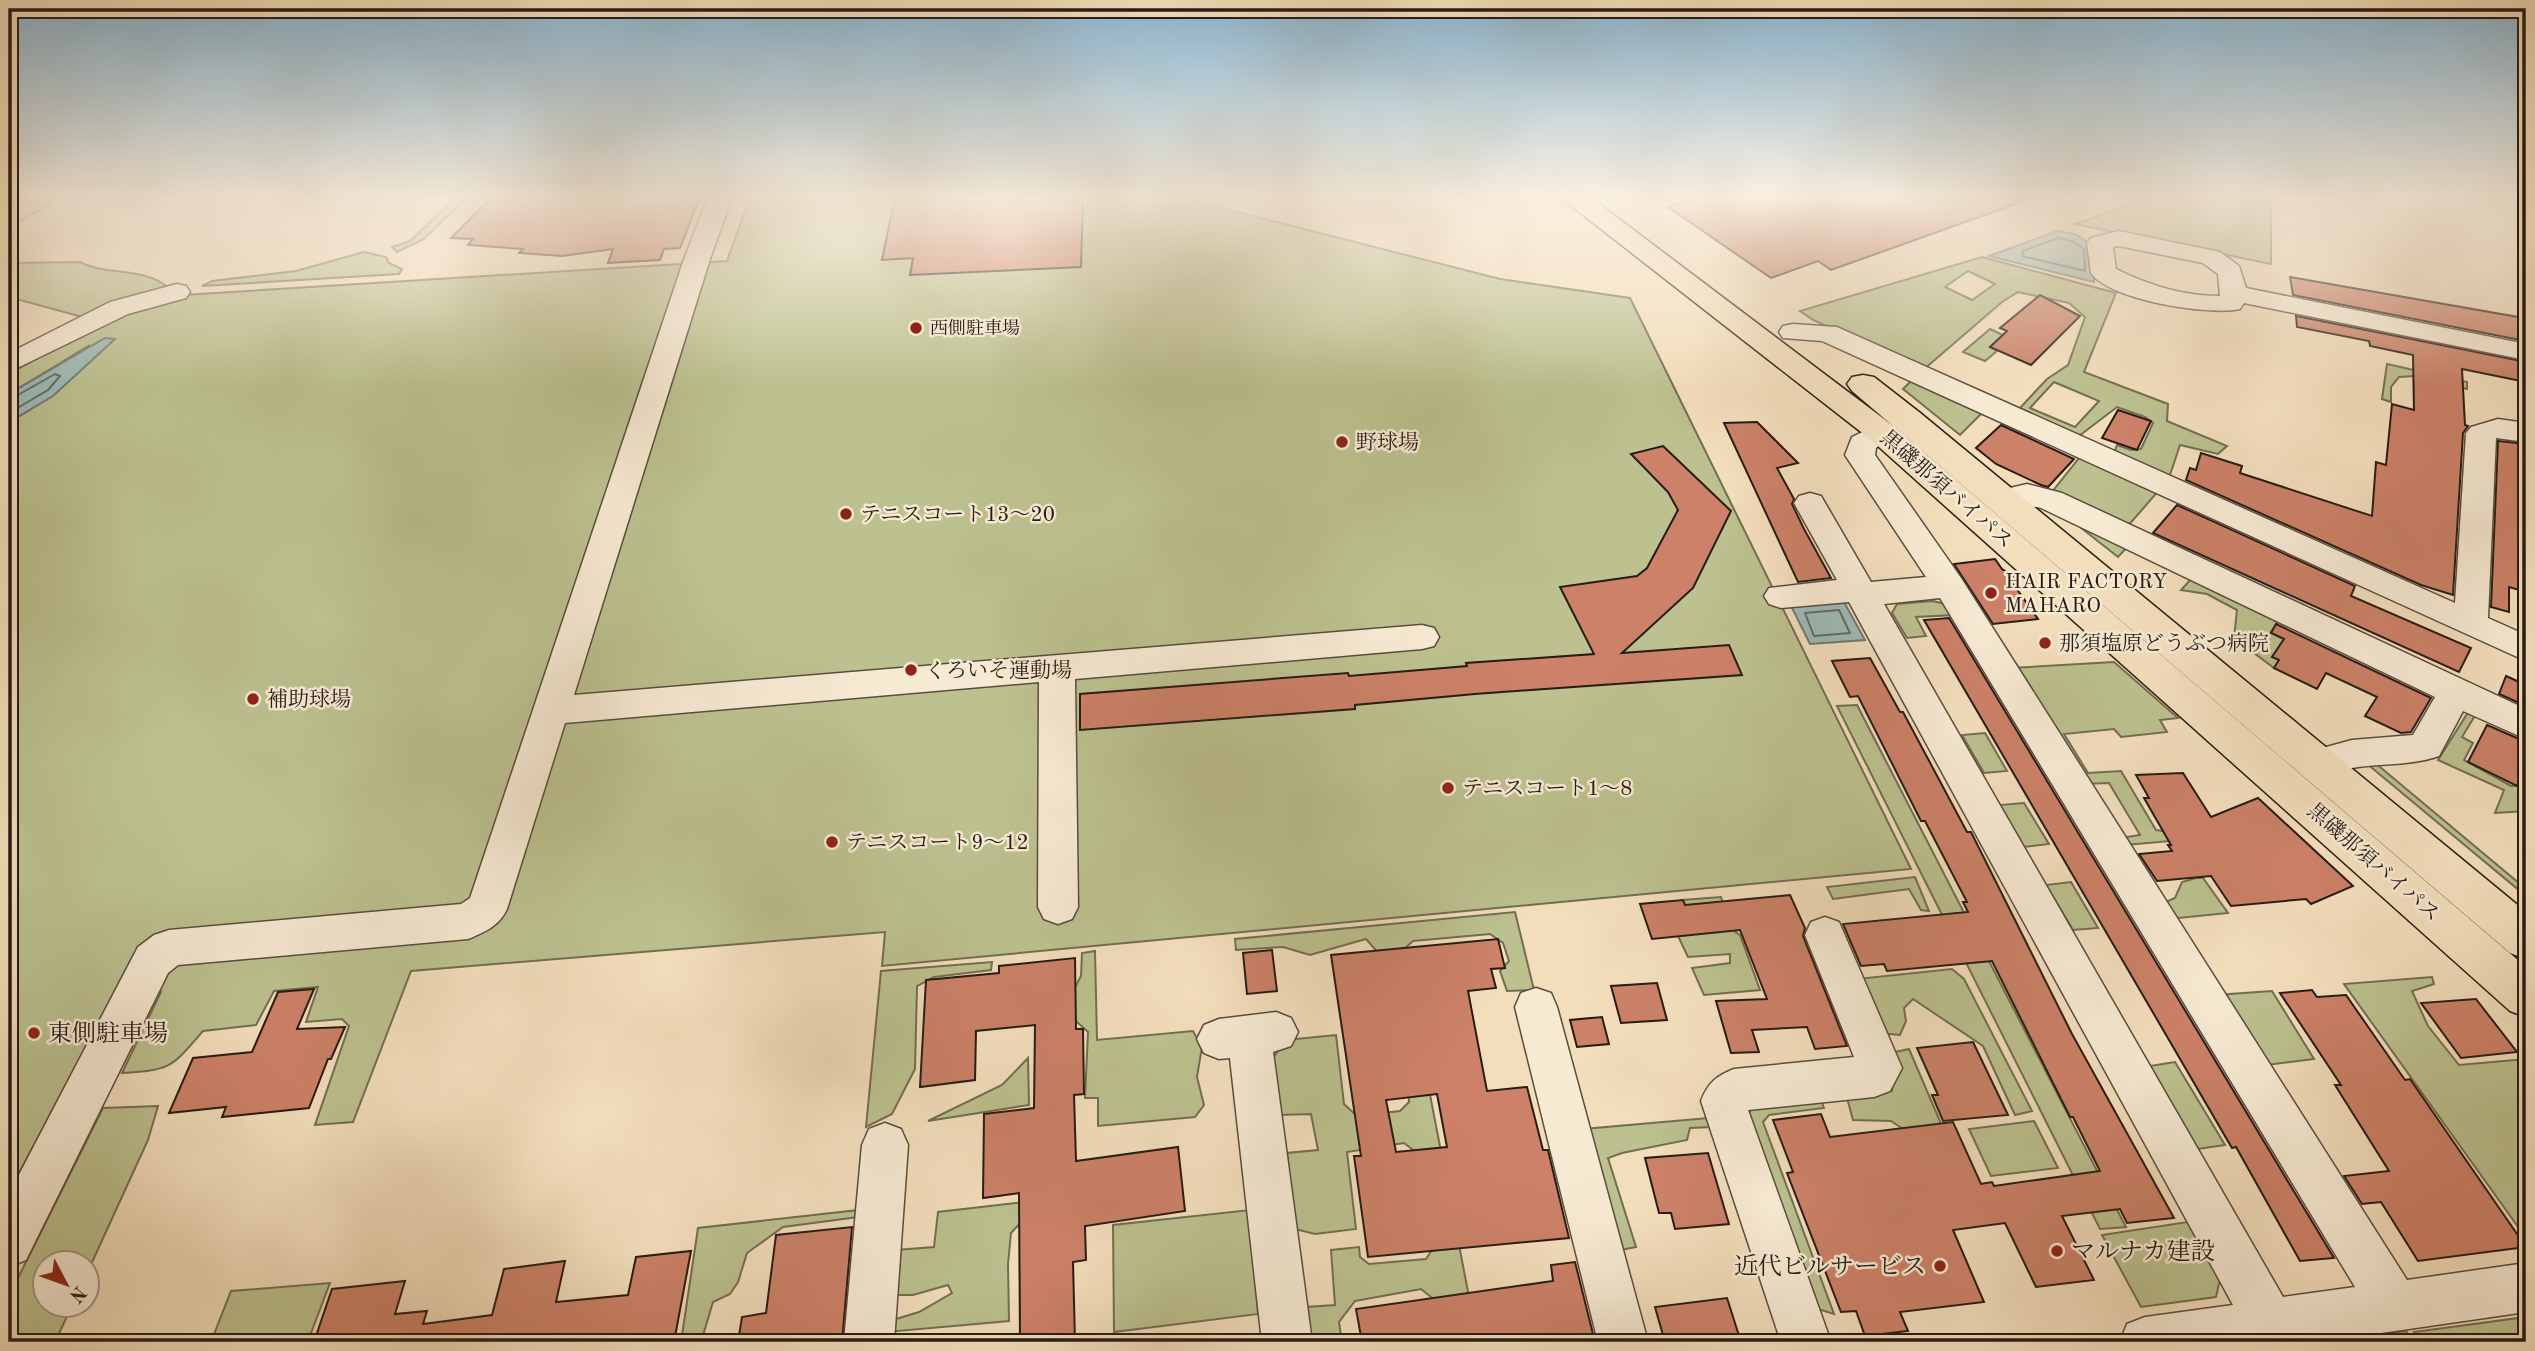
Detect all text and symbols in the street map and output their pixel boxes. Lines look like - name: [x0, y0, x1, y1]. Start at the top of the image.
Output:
- place label: 西側駐車場: [930, 318, 1020, 338]
- marker: 西側駐車場: [908, 320, 924, 336]
- street label: 黒磯那須バイパス: [1876, 426, 2017, 553]
- place label: 野球場: [1356, 431, 1419, 454]
- marker: 野球場: [1334, 434, 1350, 450]
- place label: テニスコート13～20: [860, 505, 1055, 526]
- marker: テニスコート13～20: [838, 506, 854, 522]
- place label: HAIR FACTORY MAHARO: [2005, 572, 2167, 617]
- marker: HAIR FACTORY MAHARO: [1983, 585, 1999, 601]
- place label: 那須塩原どうぶつ病院: [2059, 632, 2269, 655]
- marker: 那須塩原どうぶつ病院: [2037, 635, 2053, 651]
- place label: くろいそ運動場: [925, 659, 1072, 682]
- marker: くろいそ運動場: [903, 662, 919, 678]
- place label: 補助球場: [267, 688, 351, 711]
- marker: 補助球場: [245, 691, 261, 707]
- place label: テニスコート1～8: [1462, 779, 1633, 800]
- marker: テニスコート1～8: [1440, 780, 1456, 796]
- street label: 黒磯那須バイパス: [2303, 799, 2444, 926]
- place label: テニスコート9～12: [846, 833, 1029, 854]
- marker: テニスコート9～12: [824, 834, 840, 850]
- place label: 東側駐車場: [48, 1020, 168, 1047]
- marker: 東側駐車場: [26, 1025, 42, 1041]
- place label: マルナカ建設: [2071, 1238, 2215, 1265]
- marker: マルナカ建設: [2049, 1243, 2065, 1259]
- north arrow: [32, 1250, 102, 1320]
- place label: 近代ビルサービス: [1734, 1253, 1926, 1280]
- marker: 近代ビルサービス: [1932, 1258, 1948, 1274]
- text: N: [65, 1282, 89, 1306]

